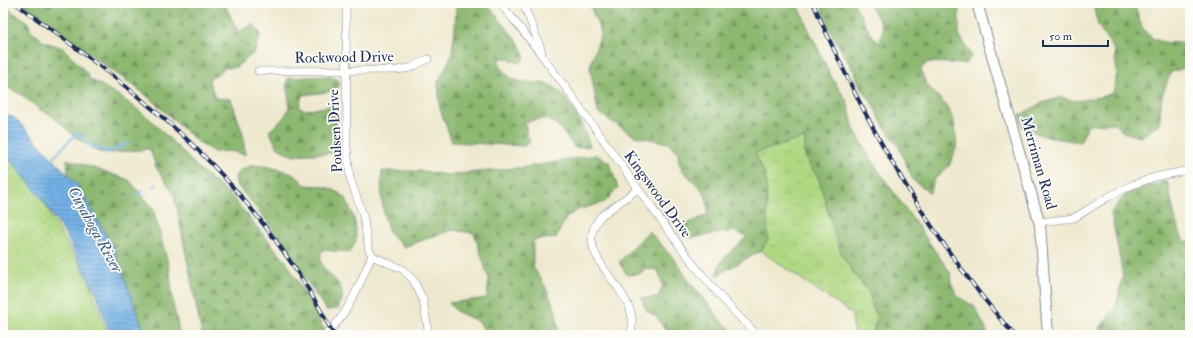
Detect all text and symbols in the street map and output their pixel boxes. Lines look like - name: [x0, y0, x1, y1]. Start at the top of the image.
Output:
- scale bar: [1043, 22, 1108, 48]
- text: 50 m: [1049, 29, 1073, 44]
- street label: Rockwood Drive: [294, 47, 394, 68]
- street label: Poulsen Drive: [324, 89, 347, 173]
- street label: Merriman Road: [1016, 114, 1061, 212]
- street label: Kingswood Drive: [620, 147, 696, 242]
- water label: Cuyahoga River: [63, 183, 128, 277]

